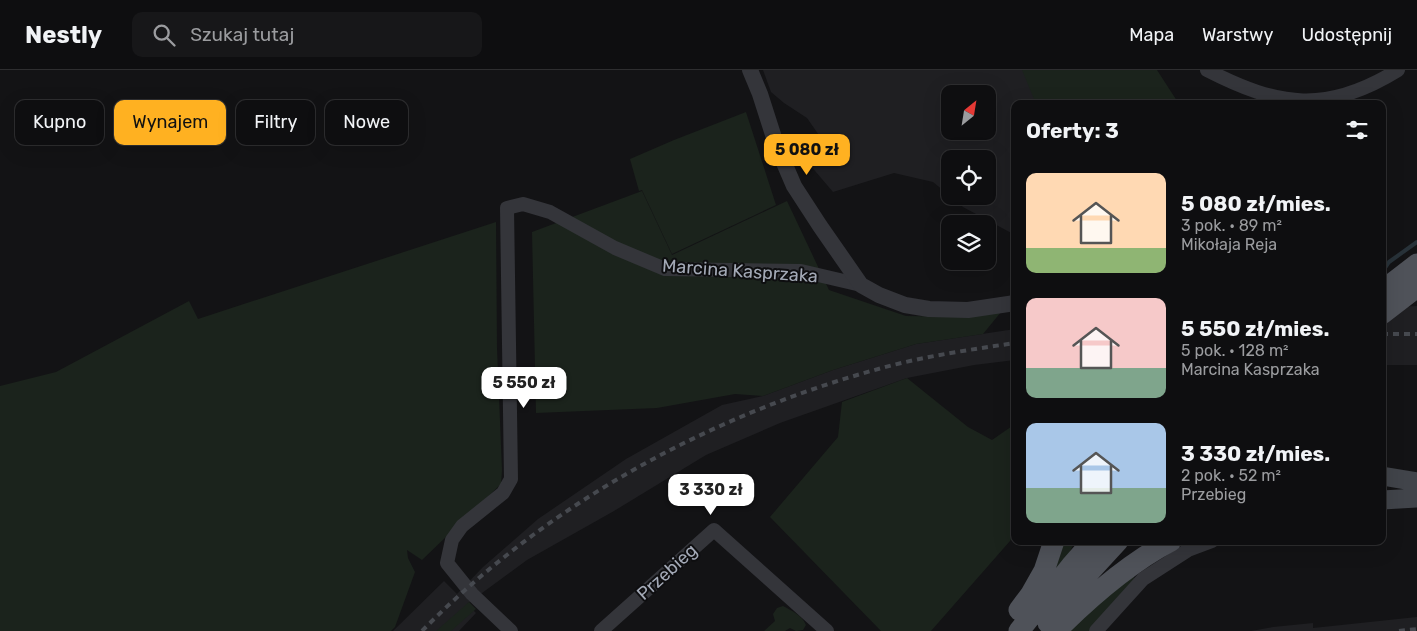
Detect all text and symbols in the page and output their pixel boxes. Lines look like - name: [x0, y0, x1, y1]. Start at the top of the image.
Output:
- search box: [132, 12, 482, 57]
- text: Nestly: [25, 21, 102, 49]
- icon: search: [150, 21, 178, 49]
- text: Szukaj tutaj: [190, 23, 294, 46]
- text: Mapa: [1129, 24, 1174, 46]
- text: Warstwy: [1202, 24, 1273, 46]
- text: Udostępnij: [1301, 24, 1392, 46]
- north arrow: [941, 85, 996, 140]
- map controls: [941, 85, 996, 270]
- chip: Kupno: [15, 100, 104, 145]
- chip: Wynajem: [114, 100, 226, 145]
- chip: Filtry: [236, 100, 315, 145]
- chip: Nowe: [325, 100, 408, 145]
- icon: filters: [1343, 116, 1371, 144]
- text: Oferty: 3: [1026, 118, 1119, 143]
- pin: 5 080 zł: [755, 134, 859, 176]
- text: 5 080 zł: [775, 140, 839, 159]
- button: locate: [941, 150, 996, 205]
- text: 5 080 zł/mies.: [1181, 191, 1331, 216]
- icon: home: [1066, 193, 1126, 253]
- button: layers: [941, 215, 996, 270]
- text: 3 pok. · 89 m²: [1181, 216, 1282, 235]
- text: Mikołaja Reja: [1181, 235, 1277, 254]
- street label: Marcina Kasprzaka: [661, 255, 819, 287]
- text: 5 550 zł/mies.: [1181, 316, 1329, 341]
- icon: home: [1066, 318, 1126, 378]
- text: 5 pok. · 128 m²: [1181, 341, 1289, 360]
- text: Marcina Kasprzaka: [1181, 360, 1320, 379]
- pin: 5 550 zł: [472, 366, 576, 409]
- text: 5 550 zł: [492, 373, 556, 392]
- text: 3 330 zł/mies.: [1181, 441, 1330, 466]
- icon: home: [1066, 443, 1126, 503]
- text: 2 pok. · 52 m²: [1181, 466, 1281, 485]
- pin: 3 330 zł: [659, 474, 763, 516]
- text: 3 330 zł: [679, 480, 743, 499]
- text: Przebieg: [1181, 485, 1246, 504]
- street label: Przebieg: [632, 539, 702, 605]

